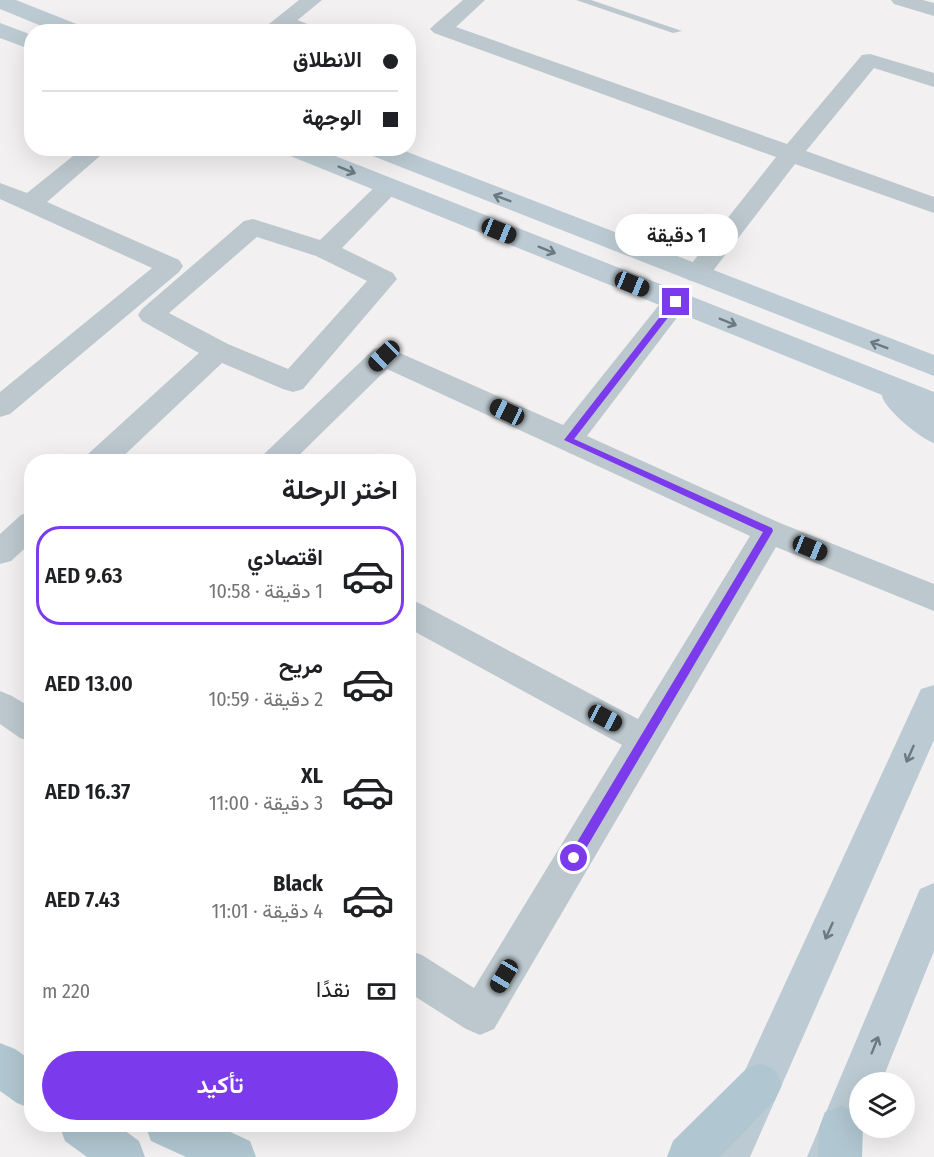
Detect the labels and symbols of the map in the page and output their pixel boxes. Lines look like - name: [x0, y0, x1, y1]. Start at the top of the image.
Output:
- one-way arrow: [337, 165, 355, 176]
- one-way arrow: [493, 192, 512, 203]
- callout: 1 دقيقة: [614, 215, 738, 257]
- car: [479, 216, 519, 246]
- one-way arrow: [537, 245, 556, 256]
- car: [612, 269, 652, 299]
- route end: [662, 288, 689, 315]
- one-way arrow: [719, 317, 737, 328]
- car: [365, 337, 403, 375]
- one-way arrow: [871, 339, 889, 350]
- car: [487, 396, 527, 428]
- car: [790, 533, 830, 563]
- car: [585, 702, 625, 734]
- one-way arrow: [903, 744, 915, 762]
- route start: [560, 844, 587, 871]
- one-way arrow: [823, 922, 835, 940]
- car: [487, 956, 521, 996]
- one-way arrow: [870, 1036, 881, 1054]

